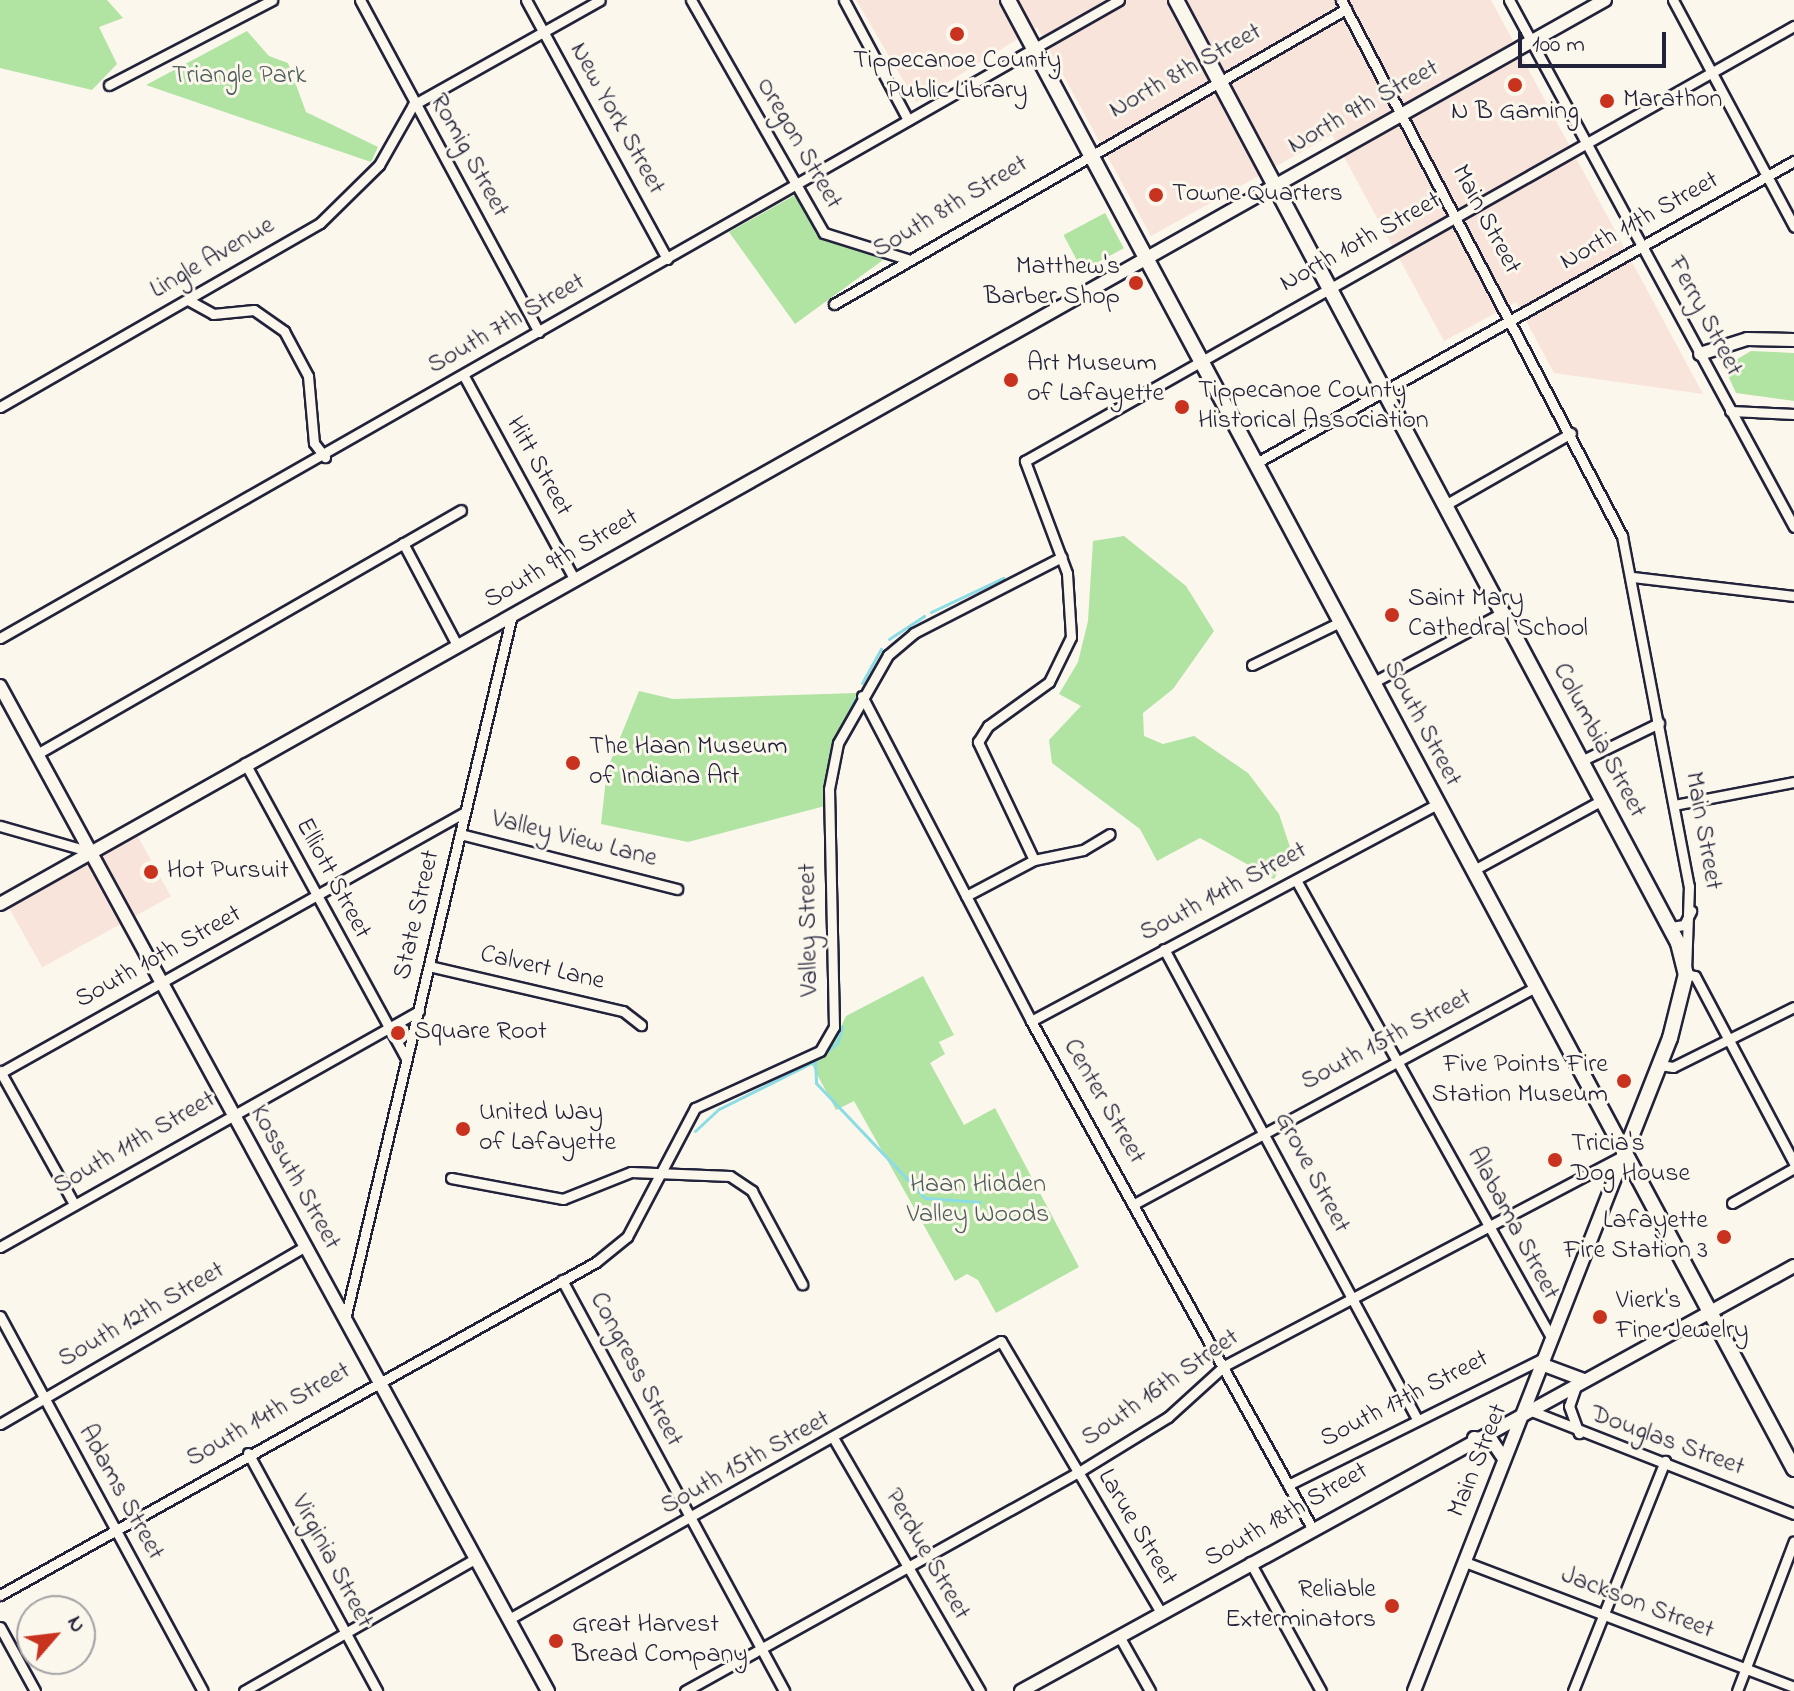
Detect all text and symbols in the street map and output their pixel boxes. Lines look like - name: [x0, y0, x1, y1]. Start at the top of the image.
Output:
- scale bar: [1522, 16, 1670, 66]
- street label: North 8th Street: [1104, 17, 1268, 127]
- marker: Tippecanoe County Public Library: [948, 25, 966, 43]
- text: 100 m: [1532, 28, 1585, 63]
- street label: New York Street: [561, 38, 671, 200]
- place label: Tippecanoe County Public Library: [853, 46, 1061, 108]
- street label: North 9th Street: [1283, 54, 1445, 162]
- park label: Triangle Park: [172, 61, 306, 93]
- street label: Oregon Street: [748, 73, 848, 215]
- marker: N B Gaming: [1506, 76, 1524, 94]
- place label: Marathon: [1623, 85, 1722, 117]
- street label: Romig Street: [421, 89, 515, 223]
- marker: Marathon: [1598, 92, 1616, 110]
- place label: N B Gaming: [1451, 97, 1579, 129]
- street label: South 8th Street: [868, 149, 1034, 267]
- street label: Main Street: [1443, 160, 1527, 280]
- street label: North 11th Street: [1555, 166, 1725, 278]
- place label: Towne Quarters: [1172, 179, 1343, 211]
- marker: Towne Quarters: [1147, 186, 1165, 204]
- street label: North 10th Street: [1275, 186, 1447, 300]
- street label: Lingle Avenue: [145, 211, 281, 307]
- place label: Matthew's Barber Shop: [984, 252, 1120, 314]
- street label: Ferry Street: [1659, 252, 1749, 382]
- street label: South 7th Street: [423, 267, 591, 383]
- marker: Matthew's Barber Shop: [1127, 274, 1145, 292]
- place label: Art Museum of Lafayette: [1027, 349, 1164, 410]
- marker: Art Museum of Lafayette: [1002, 371, 1020, 389]
- place label: Tippecanoe County Historical Association: [1198, 376, 1428, 438]
- marker: Tippecanoe County Historical Association: [1173, 398, 1191, 416]
- street label: Hitt Street: [498, 412, 578, 522]
- street label: South 9th Street: [479, 503, 645, 617]
- place label: Saint Mary Cathedral School: [1408, 584, 1588, 646]
- marker: Saint Mary Cathedral School: [1383, 606, 1401, 624]
- street label: South Street: [1375, 656, 1467, 792]
- street label: Columbia Street: [1544, 658, 1652, 824]
- place label: The Haan Museum of Indiana Art: [589, 732, 787, 794]
- marker: The Haan Museum of Indiana Art: [564, 754, 582, 772]
- street label: Main Street: [1676, 770, 1728, 892]
- street label: Valley View Lane: [488, 804, 660, 876]
- street label: Elliott Street: [287, 813, 377, 945]
- street label: South 14th Street: [1135, 836, 1313, 950]
- street label: State Street: [388, 847, 448, 983]
- place label: Hot Pursuit: [167, 856, 289, 888]
- marker: Hot Pursuit: [142, 863, 160, 881]
- street label: Valley Street: [793, 863, 827, 997]
- street label: South 10th Street: [70, 899, 248, 1017]
- street label: Calvert Lane: [477, 940, 607, 998]
- street label: South 15th Street: [1296, 983, 1478, 1099]
- place label: Square Root: [414, 1017, 547, 1049]
- marker: Square Root: [389, 1024, 407, 1042]
- street label: Center Street: [1055, 1034, 1151, 1170]
- place label: Five Points Fire Station Museum: [1432, 1050, 1608, 1112]
- marker: Five Points Fire Station Museum: [1615, 1072, 1633, 1090]
- street label: South 11th Street: [48, 1085, 222, 1203]
- place label: United Way of Lafayette: [479, 1098, 616, 1160]
- street label: Kossuth Street: [241, 1100, 347, 1256]
- street label: Grove Street: [1266, 1107, 1356, 1239]
- marker: United Way of Lafayette: [454, 1120, 472, 1138]
- place label: Tricia's Dog House: [1571, 1129, 1690, 1190]
- street label: Alabama Street: [1459, 1142, 1565, 1306]
- marker: Tricia's Dog House: [1546, 1151, 1564, 1169]
- park label: Haan Hidden Valley Woods: [907, 1170, 1049, 1232]
- place label: Lafayette Fire Station 3: [1564, 1206, 1708, 1268]
- marker: Lafayette Fire Station 3: [1715, 1228, 1733, 1246]
- street label: South 12th Street: [53, 1256, 231, 1376]
- place label: Vierk's Fine Jewelry: [1616, 1286, 1748, 1348]
- street label: Congress Street: [581, 1287, 689, 1453]
- marker: Vierk's Fine Jewelry: [1591, 1308, 1609, 1326]
- street label: South 16th Street: [1076, 1323, 1246, 1455]
- street label: South 17th Street: [1316, 1344, 1494, 1456]
- street label: South 14th Street: [181, 1356, 357, 1476]
- street label: Main Street: [1442, 1400, 1516, 1522]
- street label: Douglas Street: [1586, 1400, 1748, 1484]
- street label: South 15th Street: [656, 1405, 836, 1523]
- street label: Adams Street: [70, 1420, 170, 1566]
- street label: South 18th Street: [1200, 1457, 1374, 1575]
- street label: Larue Street: [1089, 1464, 1183, 1592]
- street label: Perdue Street: [876, 1484, 976, 1626]
- street label: Virginia Street: [283, 1490, 379, 1634]
- street label: Jackson Street: [1556, 1561, 1718, 1647]
- place label: Reliable Exterminators: [1225, 1575, 1376, 1636]
- north arrow: [16, 1595, 96, 1675]
- marker: Reliable Exterminators: [1383, 1597, 1401, 1615]
- place label: Great Harvest Bread Company: [572, 1610, 748, 1672]
- text: N: [58, 1611, 93, 1639]
- marker: Great Harvest Bread Company: [547, 1632, 565, 1650]

